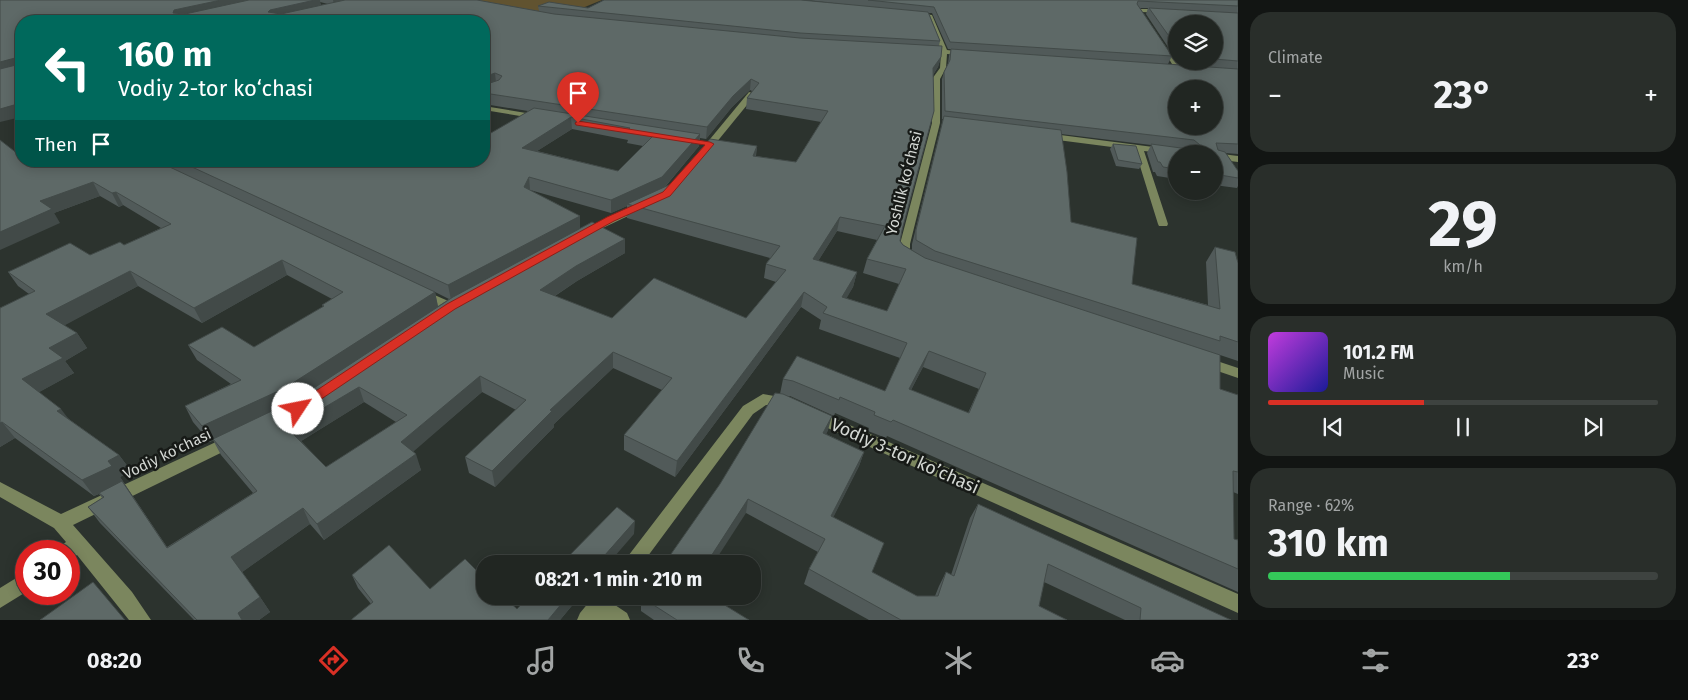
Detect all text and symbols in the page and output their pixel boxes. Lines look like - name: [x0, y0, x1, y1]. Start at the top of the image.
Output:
- map controls: [1168, 15, 1223, 200]
- button: layers: [1168, 15, 1223, 70]
- text: 160 m: [118, 33, 212, 75]
- icon: left: [35, 35, 100, 100]
- text: Climate: [1268, 48, 1323, 67]
- pin: [557, 72, 599, 123]
- text: 23°: [1434, 72, 1493, 118]
- text: Vodiy 2-tor ko‘chasi: [118, 75, 313, 102]
- icon: arrive: [564, 79, 592, 107]
- text: −: [1268, 79, 1282, 112]
- text: +: [1644, 79, 1658, 112]
- button: +: [1168, 80, 1223, 135]
- street label: Yoshlik koʻchasi: [882, 129, 926, 237]
- icon: arrive: [87, 130, 115, 158]
- text: Then: [35, 133, 77, 156]
- button: −: [1168, 145, 1223, 200]
- text: 29: [1428, 185, 1498, 263]
- text: km/h: [1443, 257, 1483, 276]
- text: 101.2 FM: [1343, 341, 1414, 364]
- text: Music: [1343, 364, 1384, 383]
- position arrow: [271, 382, 323, 434]
- street label: Vodiy 3-tor koʼchasi: [827, 413, 983, 499]
- icon: previous: [1319, 413, 1347, 441]
- icon: pause: [1449, 413, 1477, 441]
- icon: next: [1579, 413, 1607, 441]
- street label: Vodiy ko'chasi: [120, 425, 214, 483]
- text: Range · 62%: [1268, 496, 1354, 515]
- text: 310 km: [1268, 520, 1389, 566]
- speed limit sign: 30: [15, 540, 80, 605]
- text: 08:21 · 1 min · 210 m: [535, 568, 702, 591]
- icon: directions: [316, 643, 351, 678]
- icon: music: [524, 643, 559, 678]
- icon: phone: [733, 643, 768, 678]
- icon: climate: [941, 643, 976, 678]
- icon: car: [1150, 643, 1185, 678]
- icon: filters: [1358, 643, 1393, 678]
- text: 08:20: [87, 647, 142, 674]
- text: 23°: [1567, 647, 1601, 674]

